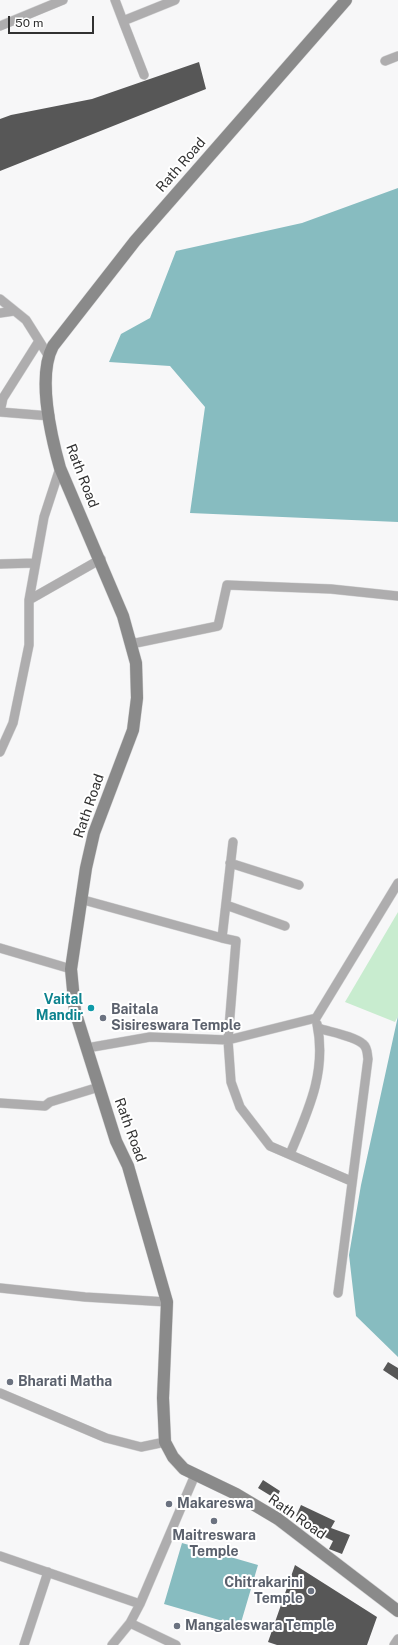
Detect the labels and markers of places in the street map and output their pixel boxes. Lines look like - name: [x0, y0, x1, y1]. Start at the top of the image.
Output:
- place label: Vaital Mandir: [36, 992, 83, 1024]
- place label: Baitala Sisireswara Temple: [111, 1002, 241, 1034]
- marker: Vaital Mandir: [86, 1003, 96, 1013]
- marker: Baitala Sisireswara Temple: [98, 1013, 108, 1023]
- place label: Bharati Matha: [18, 1374, 112, 1390]
- marker: Bharati Matha: [5, 1377, 15, 1387]
- place label: Makareswa: [177, 1496, 253, 1512]
- marker: Makareswa: [164, 1499, 174, 1509]
- marker: Maitreswara Temple: [209, 1516, 219, 1526]
- place label: Maitreswara Temple: [172, 1528, 256, 1560]
- place label: Chitrakarini Temple: [224, 1575, 303, 1608]
- marker: Chitrakarini Temple: [306, 1586, 316, 1596]
- place label: Mangaleswara Temple: [185, 1618, 334, 1634]
- marker: Mangaleswara Temple: [172, 1621, 182, 1631]

